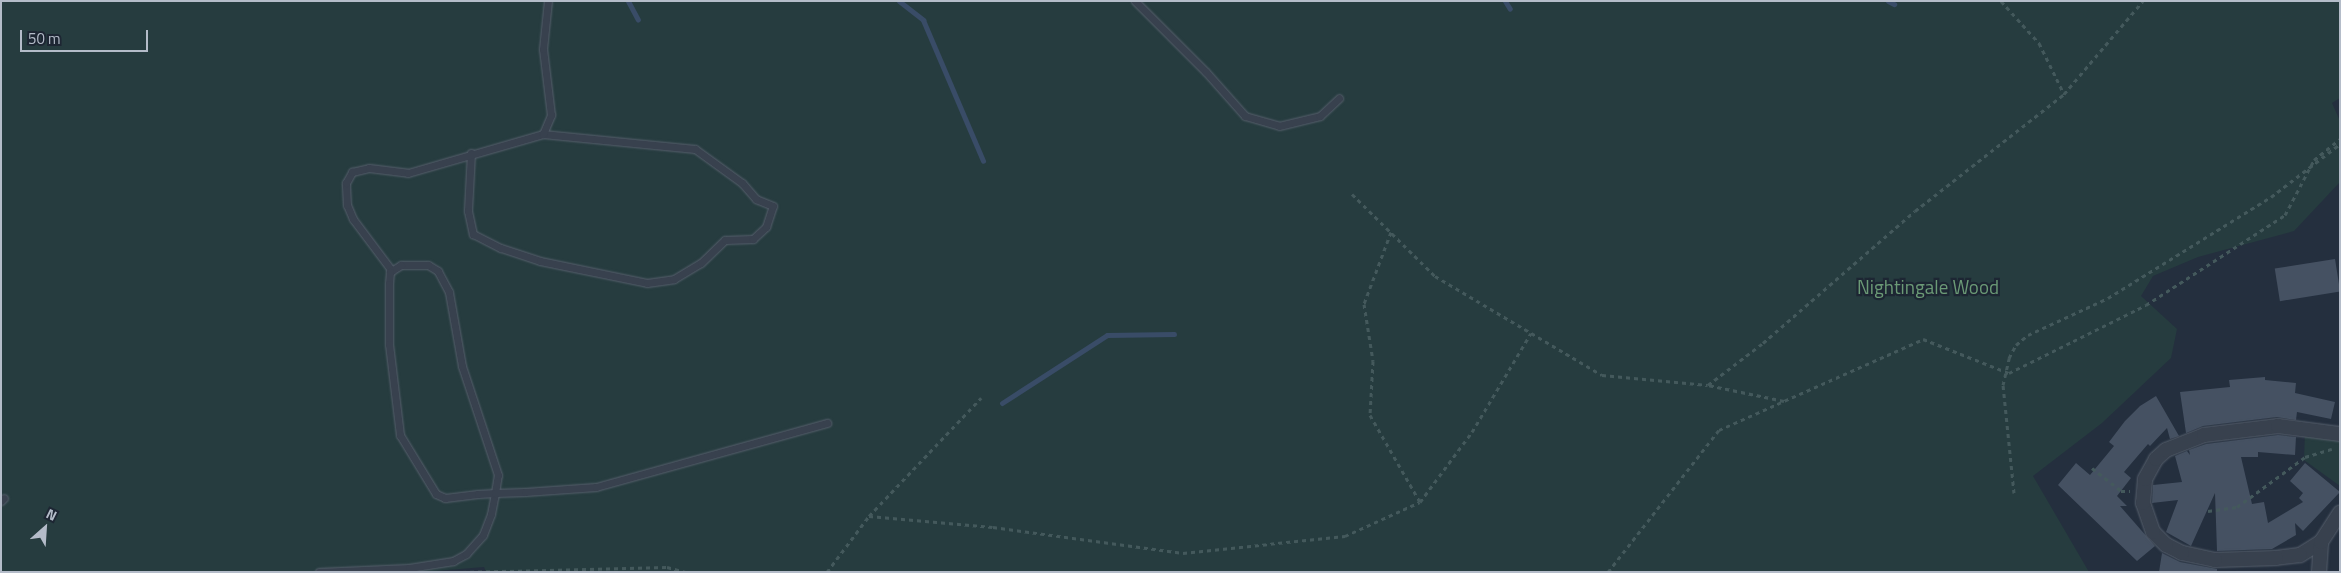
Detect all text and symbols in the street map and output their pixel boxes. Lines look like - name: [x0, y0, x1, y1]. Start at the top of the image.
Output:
- scale bar: [22, 20, 150, 52]
- text: 50 m: [28, 27, 61, 50]
- park label: Nightingale Wood: [1857, 276, 1999, 298]
- north arrow: [20, 503, 70, 553]
- text: N: [43, 503, 61, 526]

